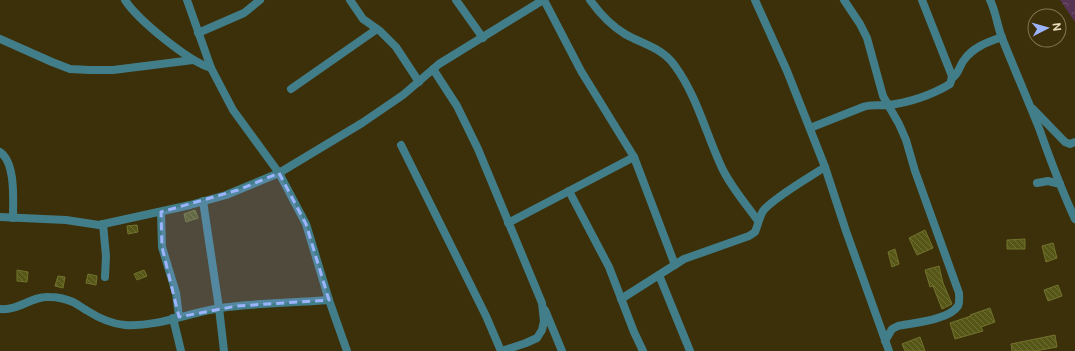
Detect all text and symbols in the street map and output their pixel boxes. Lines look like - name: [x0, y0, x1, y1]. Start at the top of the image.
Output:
- north arrow: [1027, 8, 1067, 48]
- text: N: [1051, 22, 1063, 32]

